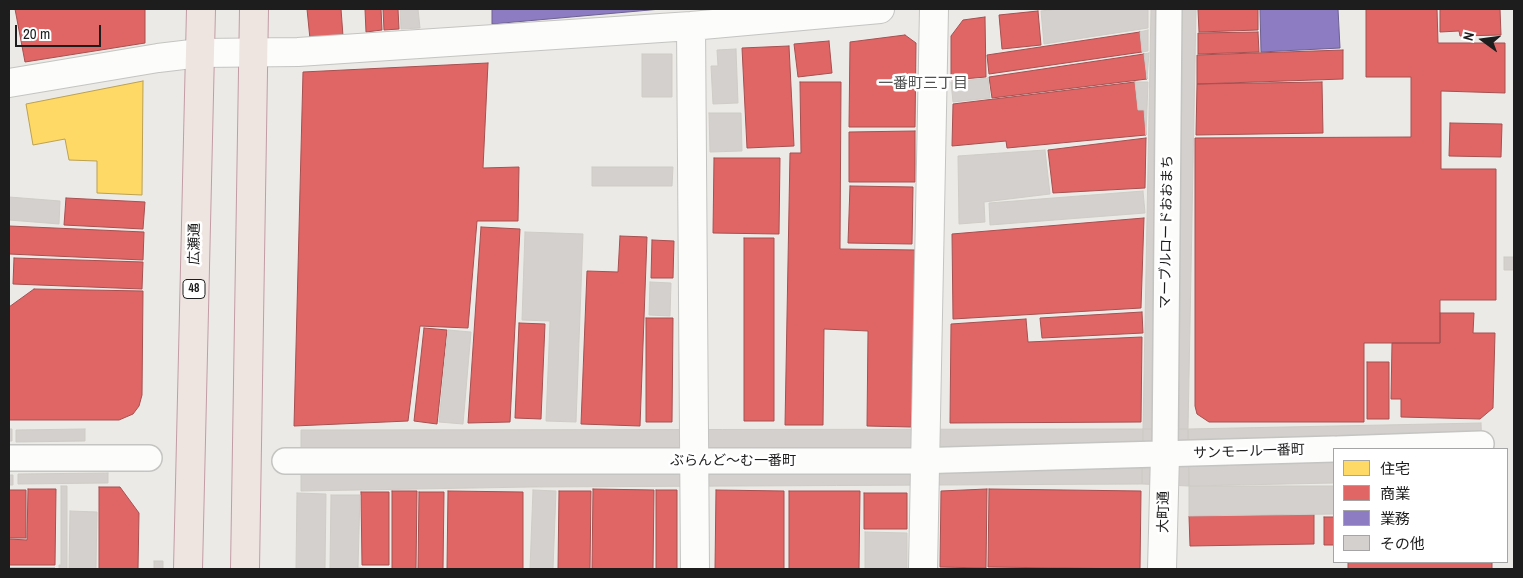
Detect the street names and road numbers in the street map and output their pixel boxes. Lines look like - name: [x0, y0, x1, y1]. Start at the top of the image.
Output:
- street label: マーブルロードおおまち: [1157, 155, 1177, 309]
- street label: 広瀬通: [186, 223, 204, 265]
- road number: 48: [183, 280, 205, 298]
- street label: サンモール一番町: [1193, 442, 1305, 462]
- street label: ぶらんど～む一番町: [670, 453, 796, 469]
- street label: 大町通: [1155, 491, 1173, 533]

